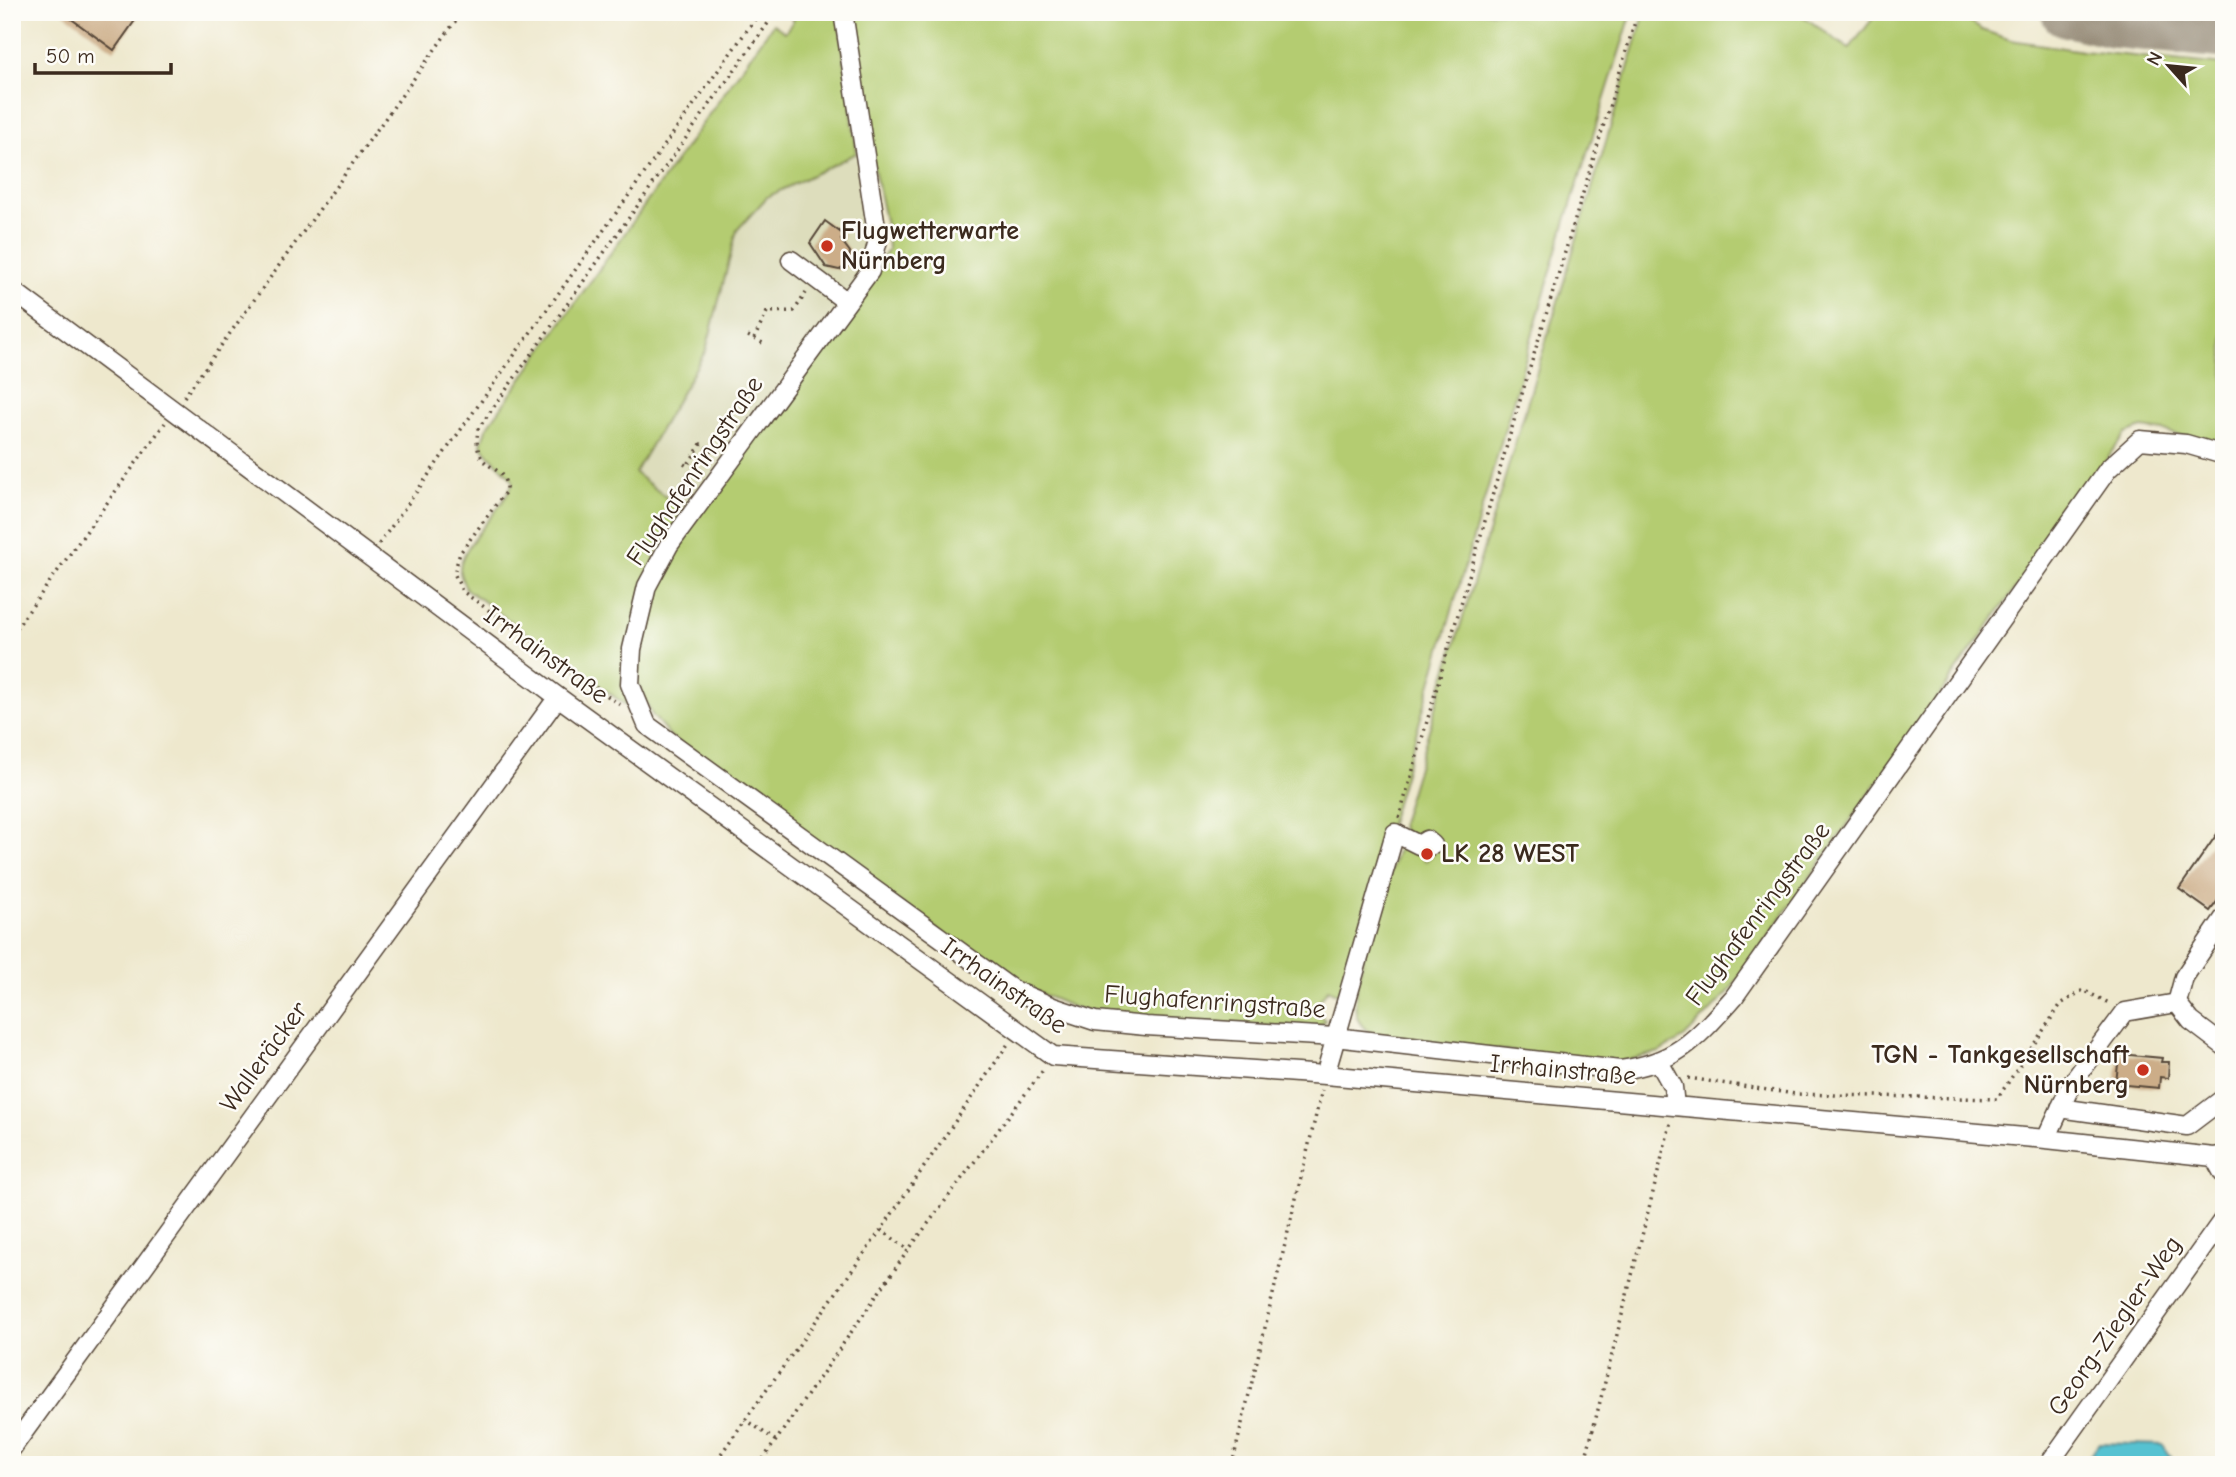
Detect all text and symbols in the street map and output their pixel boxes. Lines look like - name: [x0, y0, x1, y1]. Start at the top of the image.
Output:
- scale bar: [35, 32, 172, 76]
- north arrow: [2134, 32, 2204, 102]
- text: 50 m: [46, 44, 95, 68]
- text: N: [2142, 48, 2167, 69]
- place label: Flugwetterwarte Nürnberg: [841, 216, 1019, 276]
- marker: Flugwetterwarte Nürnberg: [819, 238, 835, 254]
- street label: Flughafenringstraße: [621, 371, 769, 571]
- street label: Irrhainstraße: [478, 600, 614, 710]
- street label: Flughafenringstraße: [1679, 816, 1837, 1012]
- place label: LK 28 WEST: [1441, 839, 1579, 869]
- marker: LK 28 WEST: [1419, 846, 1435, 862]
- street label: Irrhainstraße: [935, 932, 1073, 1040]
- street label: Flughafenringstraße: [1103, 979, 1327, 1025]
- street label: Walleräcker: [214, 995, 315, 1118]
- place label: TGN - Tankgesellschaft Nürnberg: [1871, 1040, 2129, 1100]
- street label: Irrhainstraße: [1489, 1049, 1637, 1091]
- marker: TGN - Tankgesellschaft Nürnberg: [2135, 1062, 2151, 1078]
- street label: Georg-Ziegler-Weg: [2042, 1230, 2188, 1422]

